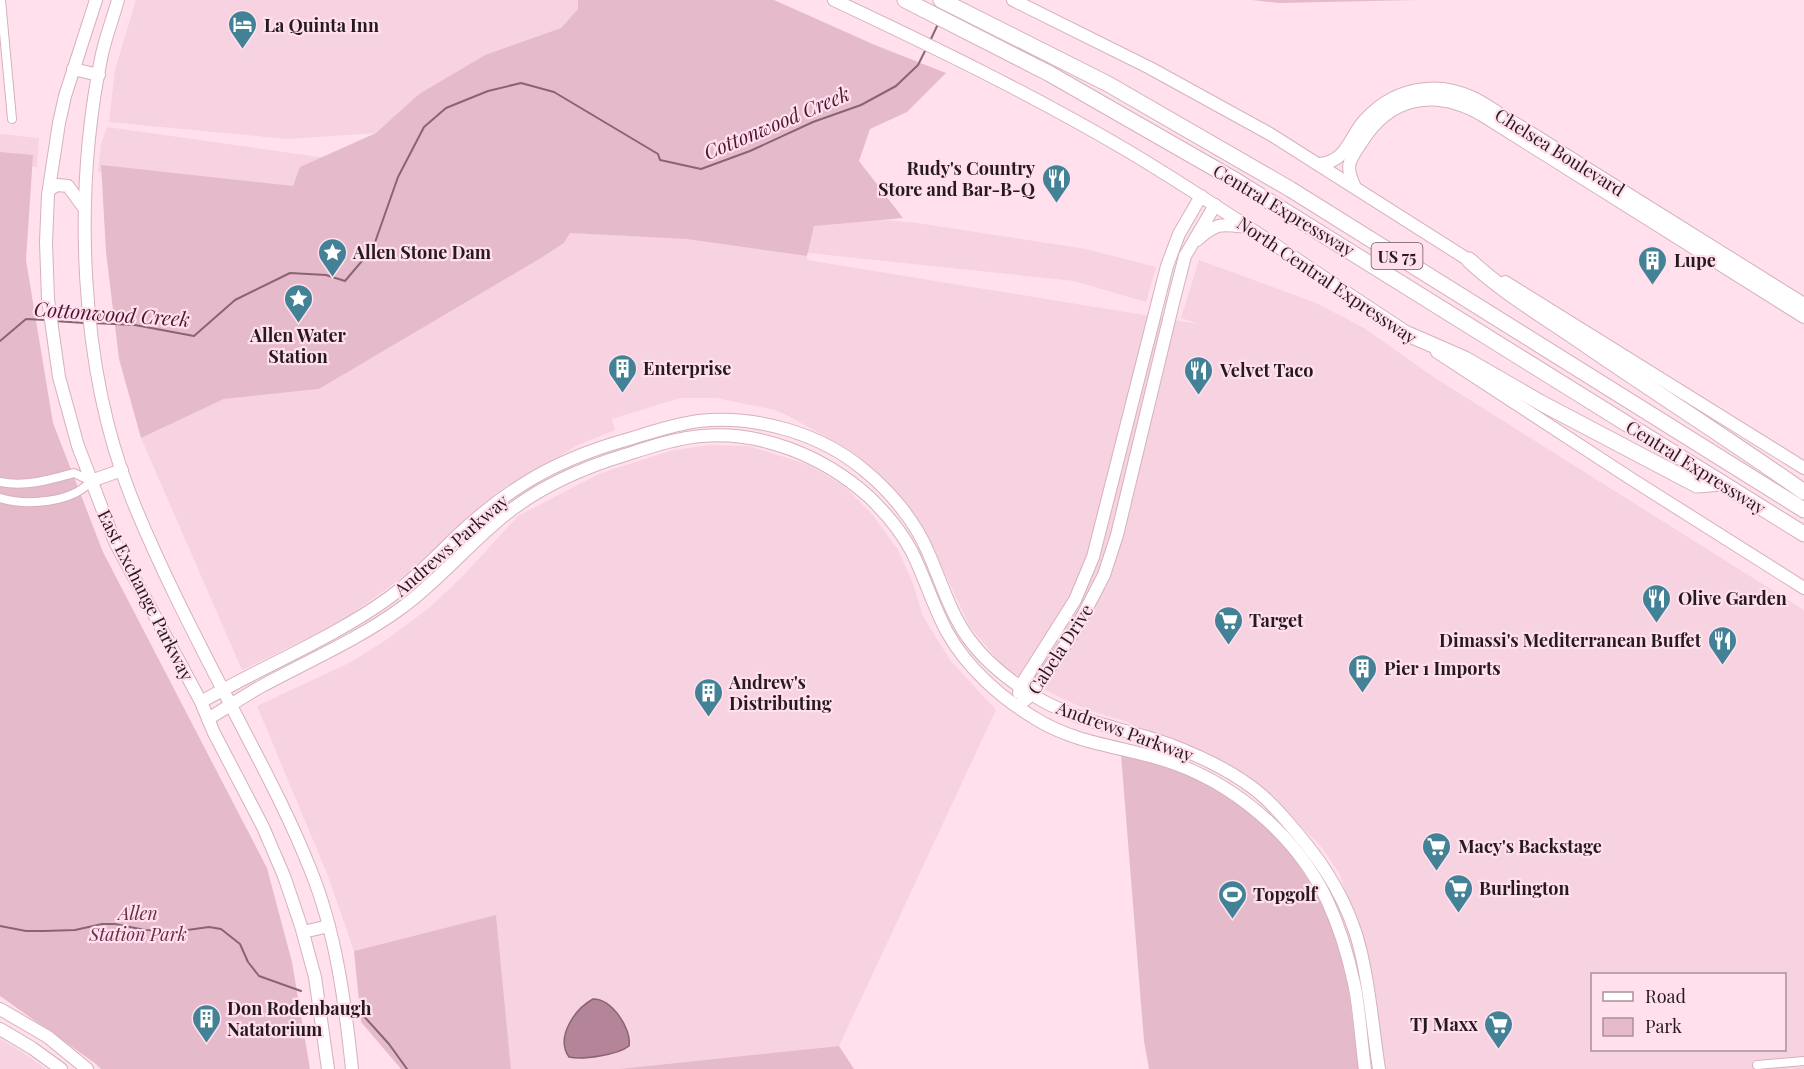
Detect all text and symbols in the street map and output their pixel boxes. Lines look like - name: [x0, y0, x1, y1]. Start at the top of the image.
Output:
- hotel icon: La Quinta Inn: [227, 9, 259, 51]
- place label: La Quinta Inn: [264, 13, 379, 37]
- water label: Cottonwood Creek: [699, 79, 853, 165]
- street label: Chelsea Boulevard: [1490, 102, 1630, 202]
- place label: Rudy's Country Store and Bar-B-Q: [878, 156, 1036, 201]
- street label: Central Expressway: [1209, 158, 1359, 262]
- restaurant icon: Rudy's Country Store and Bar-B-Q: [1040, 162, 1072, 204]
- street label: North Central Expressway: [1232, 211, 1422, 349]
- place icon: Allen Stone Dam: [316, 236, 348, 278]
- place label: Allen Stone Dam: [352, 240, 492, 264]
- road number: US 75: [1372, 243, 1422, 269]
- building icon: Lupe: [1637, 244, 1669, 286]
- place label: Lupe: [1674, 248, 1716, 272]
- place icon: Allen Water Station: [282, 282, 314, 324]
- water label: Cottonwood Creek: [33, 294, 191, 332]
- place label: Allen Water Station: [249, 323, 347, 368]
- building icon: Enterprise: [606, 352, 638, 394]
- restaurant icon: Velvet Taco: [1183, 354, 1215, 396]
- place label: Enterprise: [643, 356, 731, 380]
- place label: Velvet Taco: [1219, 358, 1313, 382]
- street label: Central Expressway: [1622, 414, 1770, 520]
- street label: Andrews Parkway: [388, 489, 513, 602]
- street label: East Exchange Parkway: [92, 505, 200, 685]
- restaurant icon: Olive Garden: [1641, 582, 1673, 624]
- place label: Olive Garden: [1678, 586, 1787, 610]
- street label: Cabela Drive: [1022, 599, 1098, 699]
- supermarket icon: Target: [1212, 604, 1244, 646]
- place label: Target: [1249, 608, 1304, 632]
- restaurant icon: Dimassi's Mediterranean Buffet: [1706, 624, 1738, 666]
- place label: Dimassi's Mediterranean Buffet: [1439, 628, 1702, 652]
- building icon: Pier 1 Imports: [1347, 652, 1379, 694]
- place label: Pier 1 Imports: [1384, 656, 1501, 680]
- place label: Andrew's Distributing: [728, 670, 832, 715]
- building icon: Andrew's Distributing: [692, 676, 724, 718]
- street label: Andrews Parkway: [1052, 695, 1197, 767]
- supermarket icon: Macy's Backstage: [1421, 830, 1453, 872]
- place label: Macy's Backstage: [1458, 834, 1602, 858]
- supermarket icon: Burlington: [1442, 872, 1474, 914]
- place label: Burlington: [1479, 876, 1570, 900]
- sports icon: Topgolf: [1216, 878, 1248, 920]
- place label: Topgolf: [1253, 882, 1319, 906]
- park label: Allen Station Park: [88, 901, 187, 946]
- legend: [1591, 973, 1786, 1051]
- text: Road: [1645, 984, 1686, 1008]
- place label: Don Rodenbaugh Natatorium: [227, 996, 372, 1041]
- building icon: Don Rodenbaugh Natatorium: [190, 1002, 222, 1044]
- supermarket icon: TJ Maxx: [1483, 1008, 1515, 1050]
- place label: TJ Maxx: [1410, 1012, 1478, 1036]
- text: Park: [1645, 1014, 1682, 1038]

